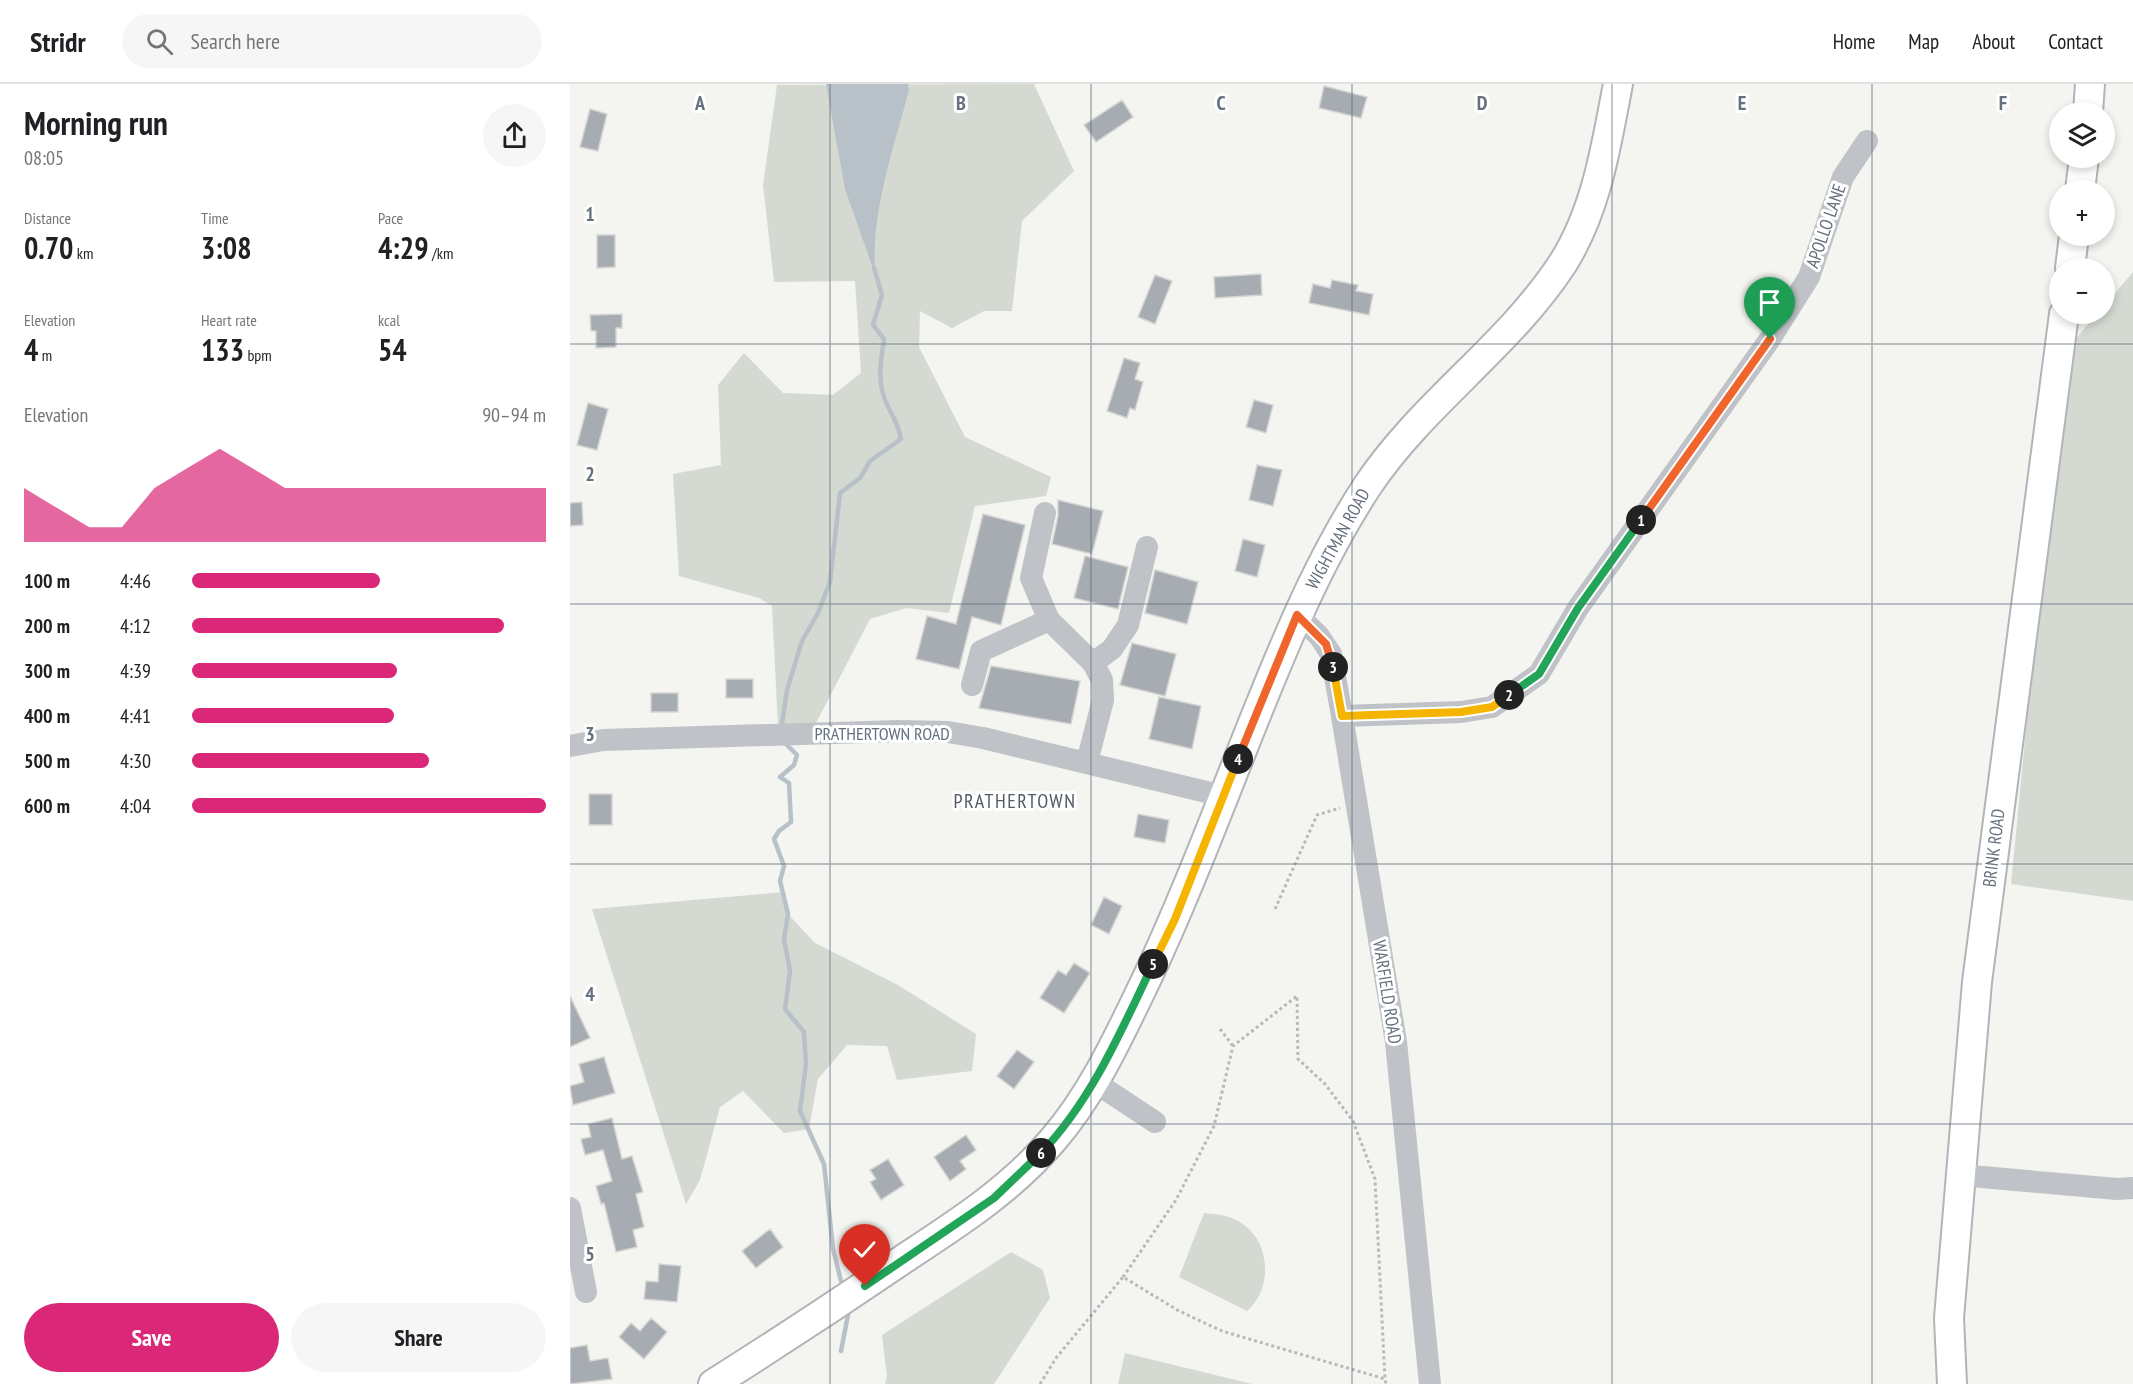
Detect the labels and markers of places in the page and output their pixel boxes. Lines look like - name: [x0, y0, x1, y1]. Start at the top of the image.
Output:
- pin: [1744, 277, 1795, 339]
- pin: 1: [1626, 505, 1656, 535]
- pin: 3: [1318, 652, 1348, 682]
- pin: 2: [1494, 680, 1524, 710]
- pin: 4: [1223, 744, 1253, 774]
- pin: 5: [1138, 949, 1168, 979]
- pin: 6: [1026, 1138, 1056, 1168]
- pin: [839, 1224, 890, 1286]

